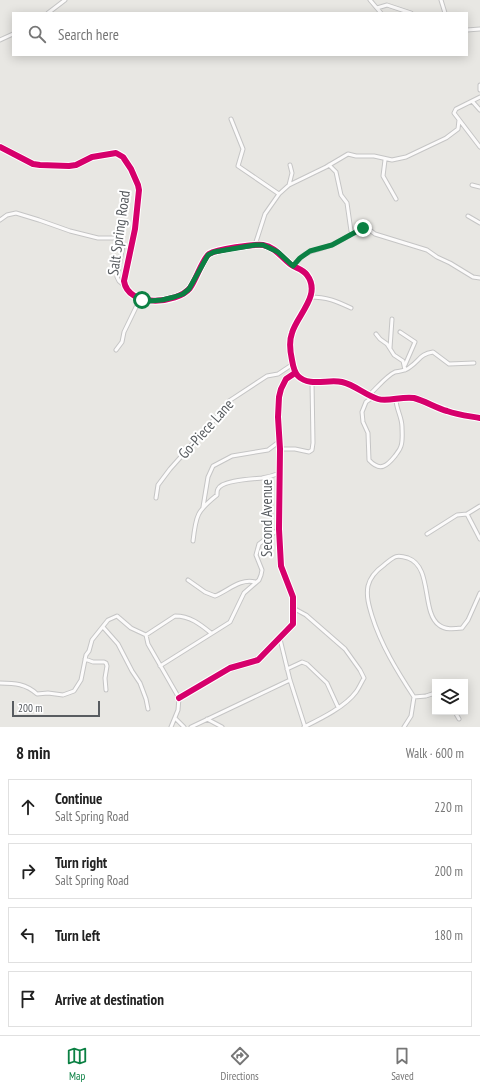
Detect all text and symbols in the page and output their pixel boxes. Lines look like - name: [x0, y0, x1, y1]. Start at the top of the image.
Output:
- search box: [12, 12, 468, 56]
- icon: search: [26, 23, 48, 45]
- text: Search here: [58, 25, 119, 44]
- street label: Salt Spring Road: [103, 189, 134, 277]
- route end: [354, 219, 372, 237]
- route start: [133, 291, 151, 309]
- street label: Go-Piece Lane: [174, 395, 237, 462]
- street label: Second Avenue: [257, 479, 276, 557]
- map controls: [432, 679, 468, 715]
- button: layers: [432, 679, 468, 715]
- scale bar: [12, 699, 100, 718]
- text: 200 m: [18, 701, 42, 715]
- text: 8 min: [16, 742, 50, 764]
- text: Walk · 600 m: [406, 745, 464, 762]
- text: Continue: [55, 789, 102, 808]
- icon: ahead: [17, 796, 39, 818]
- text: 220 m: [434, 799, 463, 816]
- text: Salt Spring Road: [55, 808, 129, 825]
- text: Turn right: [55, 853, 107, 872]
- icon: right: [17, 860, 39, 882]
- text: 200 m: [434, 863, 463, 880]
- text: Salt Spring Road: [55, 872, 129, 889]
- icon: left: [17, 924, 39, 946]
- text: Turn left: [55, 926, 100, 945]
- text: 180 m: [434, 927, 463, 944]
- icon: arrive: [17, 988, 39, 1010]
- text: Arrive at destination: [55, 990, 164, 1009]
- tab: Map: [66, 1045, 88, 1083]
- tab: Directions: [221, 1045, 259, 1083]
- tab: Saved: [391, 1045, 414, 1083]

